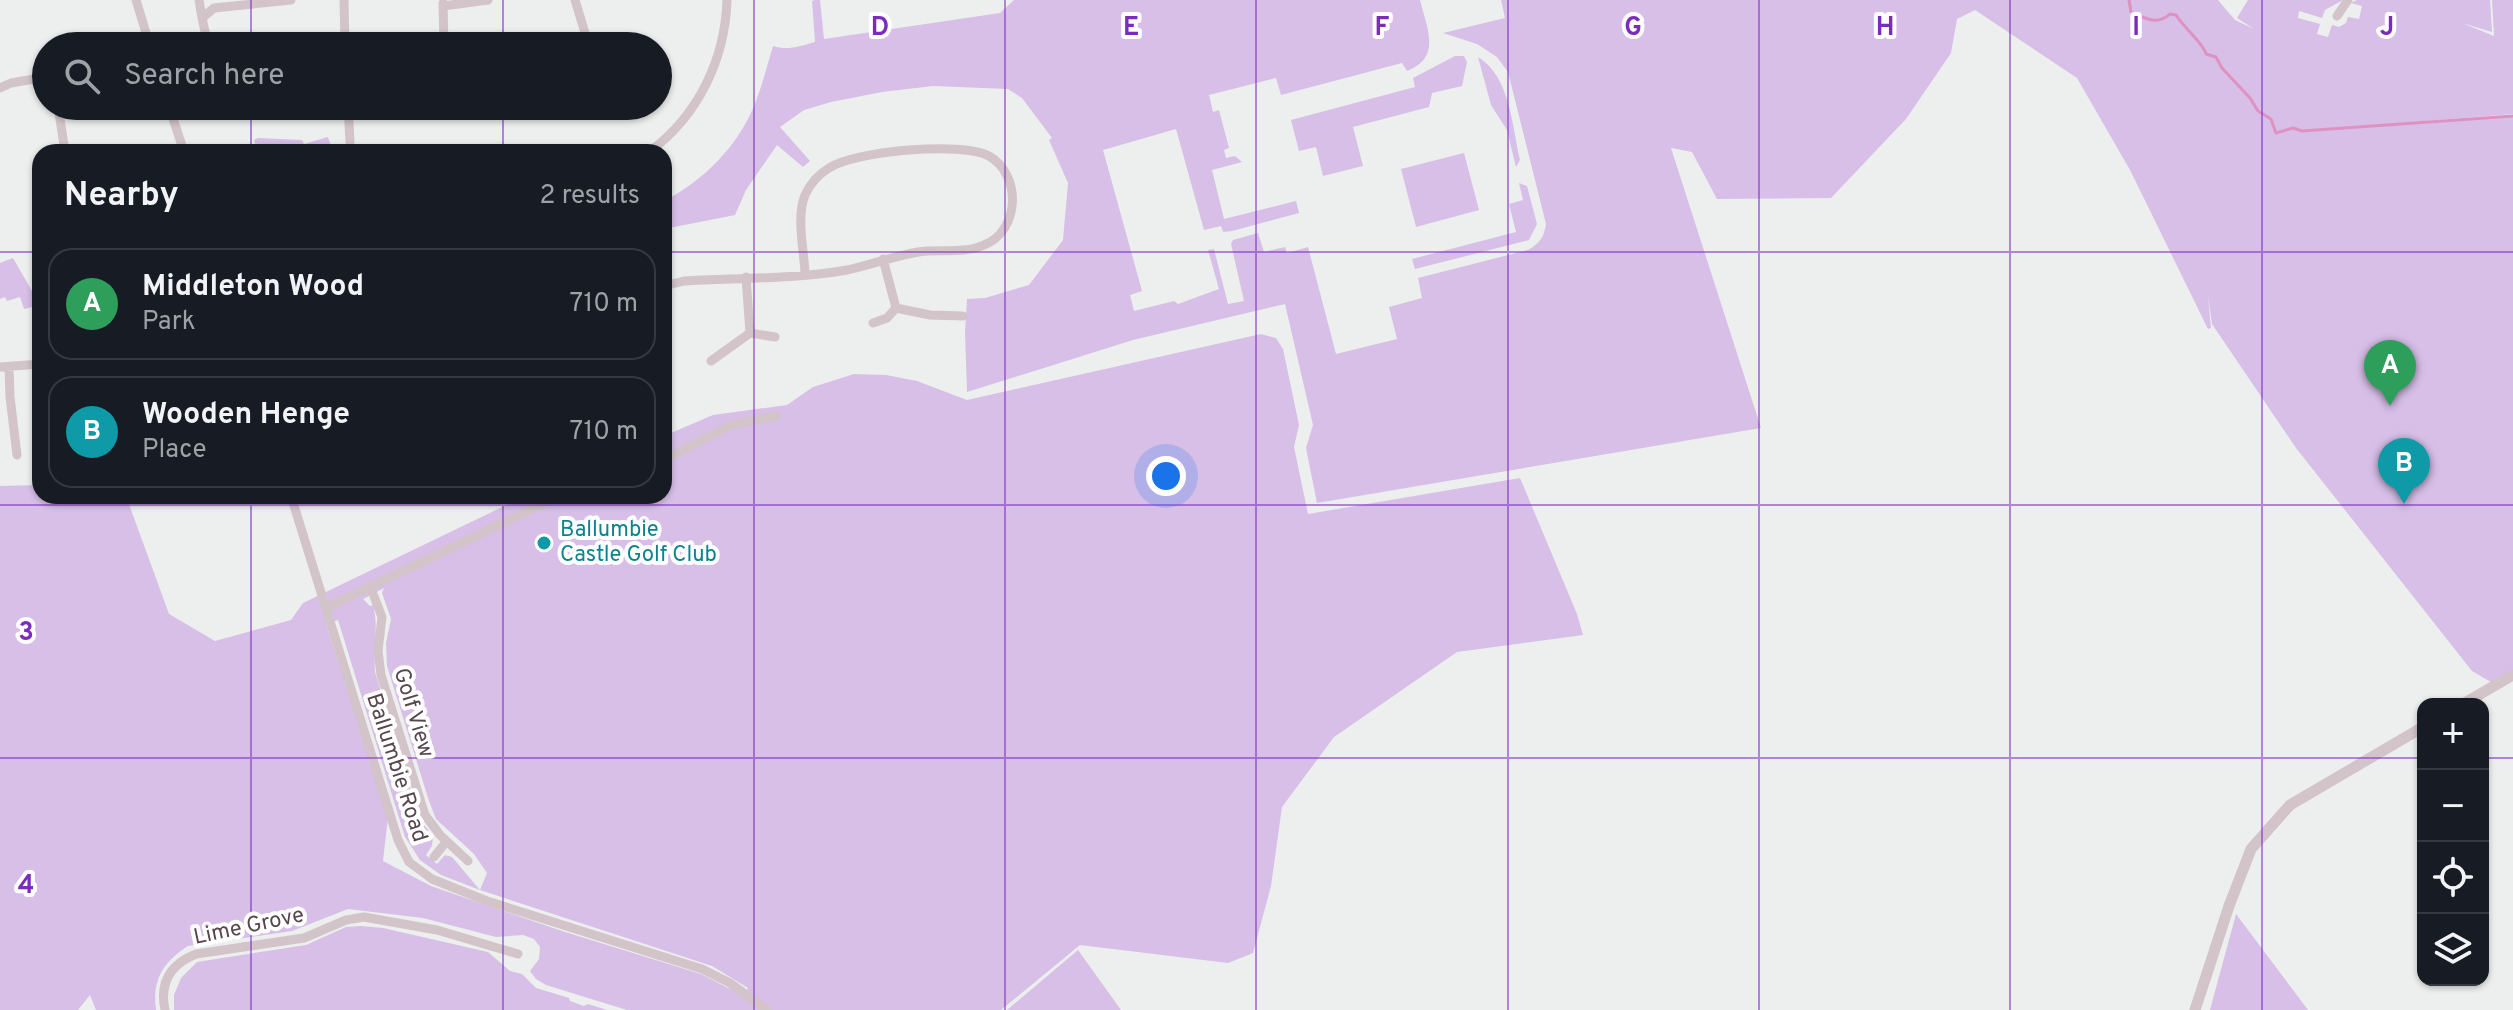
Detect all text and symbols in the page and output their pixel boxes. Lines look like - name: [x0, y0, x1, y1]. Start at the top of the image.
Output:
- text: D: [871, 12, 889, 45]
- text: E: [1123, 12, 1139, 45]
- text: F: [1375, 12, 1390, 45]
- text: G: [1624, 12, 1642, 45]
- text: H: [1876, 12, 1894, 45]
- text: I: [2132, 12, 2140, 45]
- text: J: [2380, 12, 2394, 45]
- search box: [32, 32, 672, 120]
- icon: search: [60, 54, 104, 98]
- text: Search here: [124, 58, 284, 95]
- text: Nearby: [64, 175, 179, 218]
- text: 2 results: [540, 180, 640, 213]
- text: Middleton Wood: [142, 269, 364, 306]
- text: A: [83, 288, 101, 321]
- text: 710 m: [569, 288, 638, 321]
- text: Park: [142, 306, 196, 339]
- pin: A: [2364, 340, 2416, 406]
- text: Wooden Henge: [142, 397, 350, 434]
- text: B: [83, 416, 101, 449]
- text: 710 m: [569, 416, 638, 449]
- text: Place: [142, 434, 206, 467]
- pin: B: [2378, 438, 2430, 504]
- your location: [1146, 456, 1186, 496]
- place label: Ballumbie Castle Golf Club: [560, 517, 717, 569]
- marker: Ballumbie Castle Golf Club: [535, 534, 553, 552]
- text: 3: [18, 617, 34, 650]
- street label: Golf View: [387, 665, 439, 761]
- street label: Ballumbie Road: [359, 690, 433, 846]
- map controls: [2417, 698, 2489, 986]
- button: +: [2417, 698, 2489, 770]
- button: −: [2417, 770, 2489, 842]
- button: locate: [2417, 842, 2489, 914]
- text: 4: [18, 870, 34, 903]
- street label: Lime Grove: [191, 902, 307, 952]
- button: layers: [2417, 914, 2489, 986]

